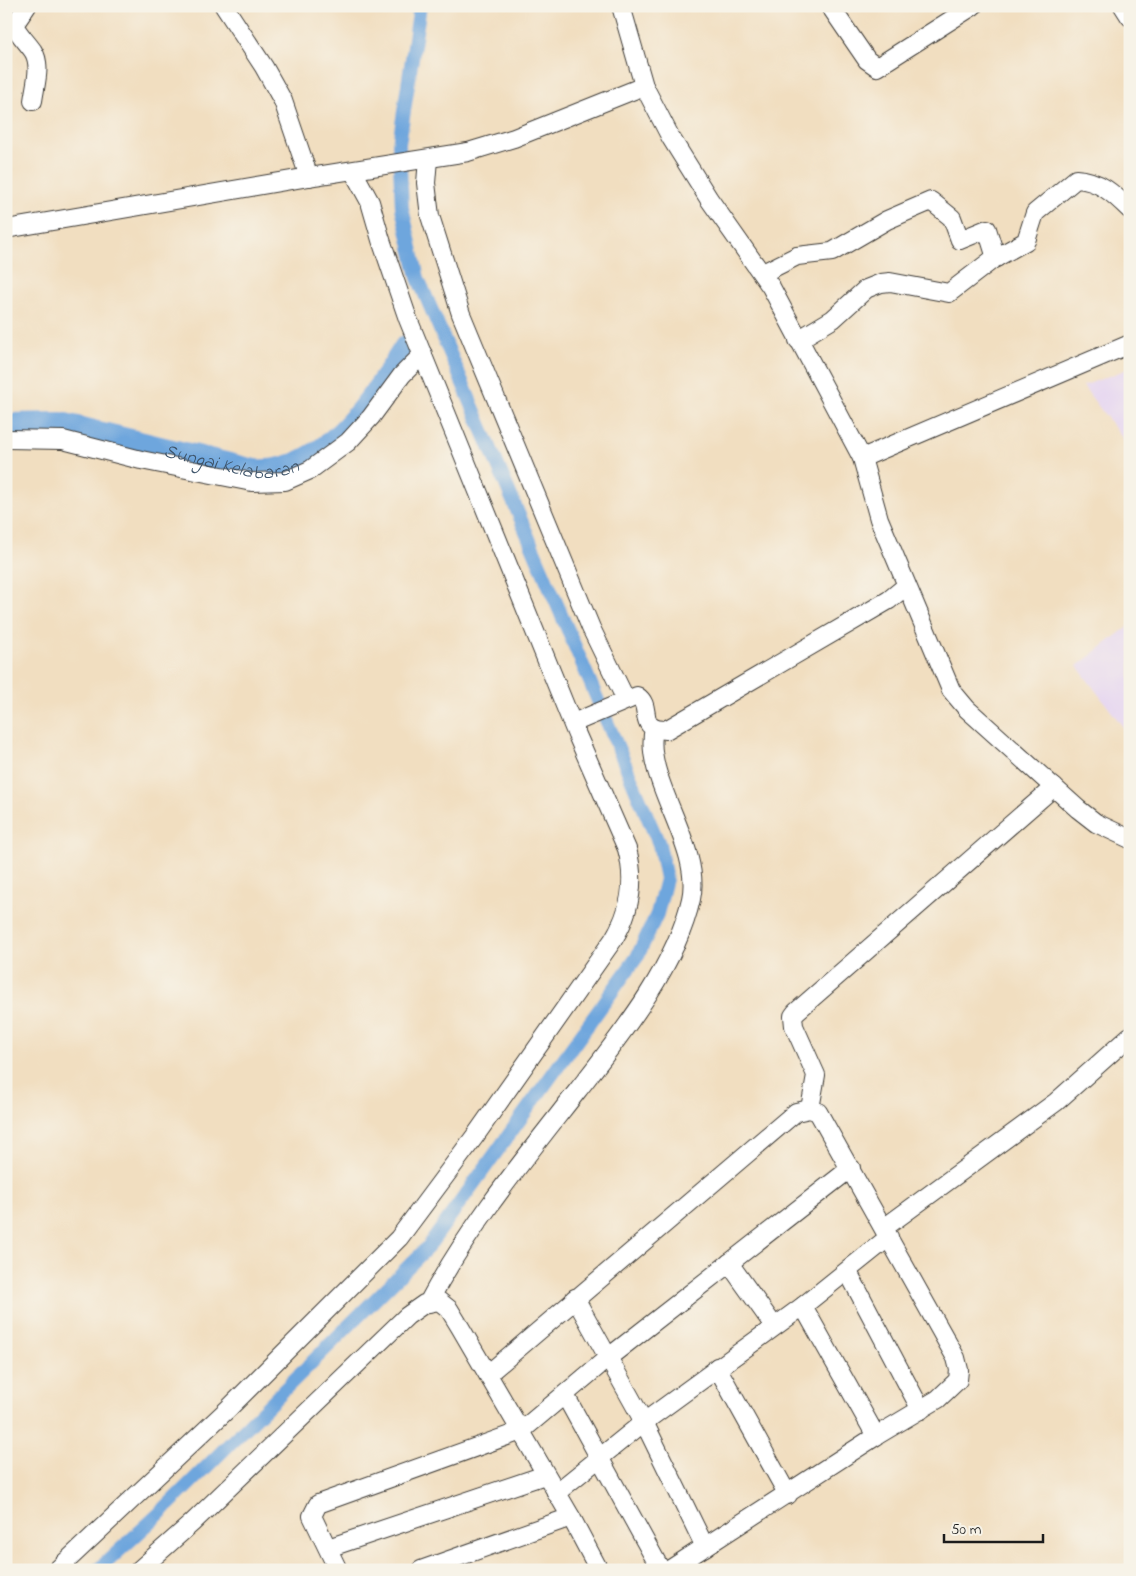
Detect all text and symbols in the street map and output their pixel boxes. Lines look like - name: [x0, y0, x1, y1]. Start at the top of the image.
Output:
- water label: Sungai Kelabaran: [161, 439, 304, 487]
- scale bar: [944, 1511, 1042, 1543]
- text: 50 m: [951, 1519, 982, 1541]

